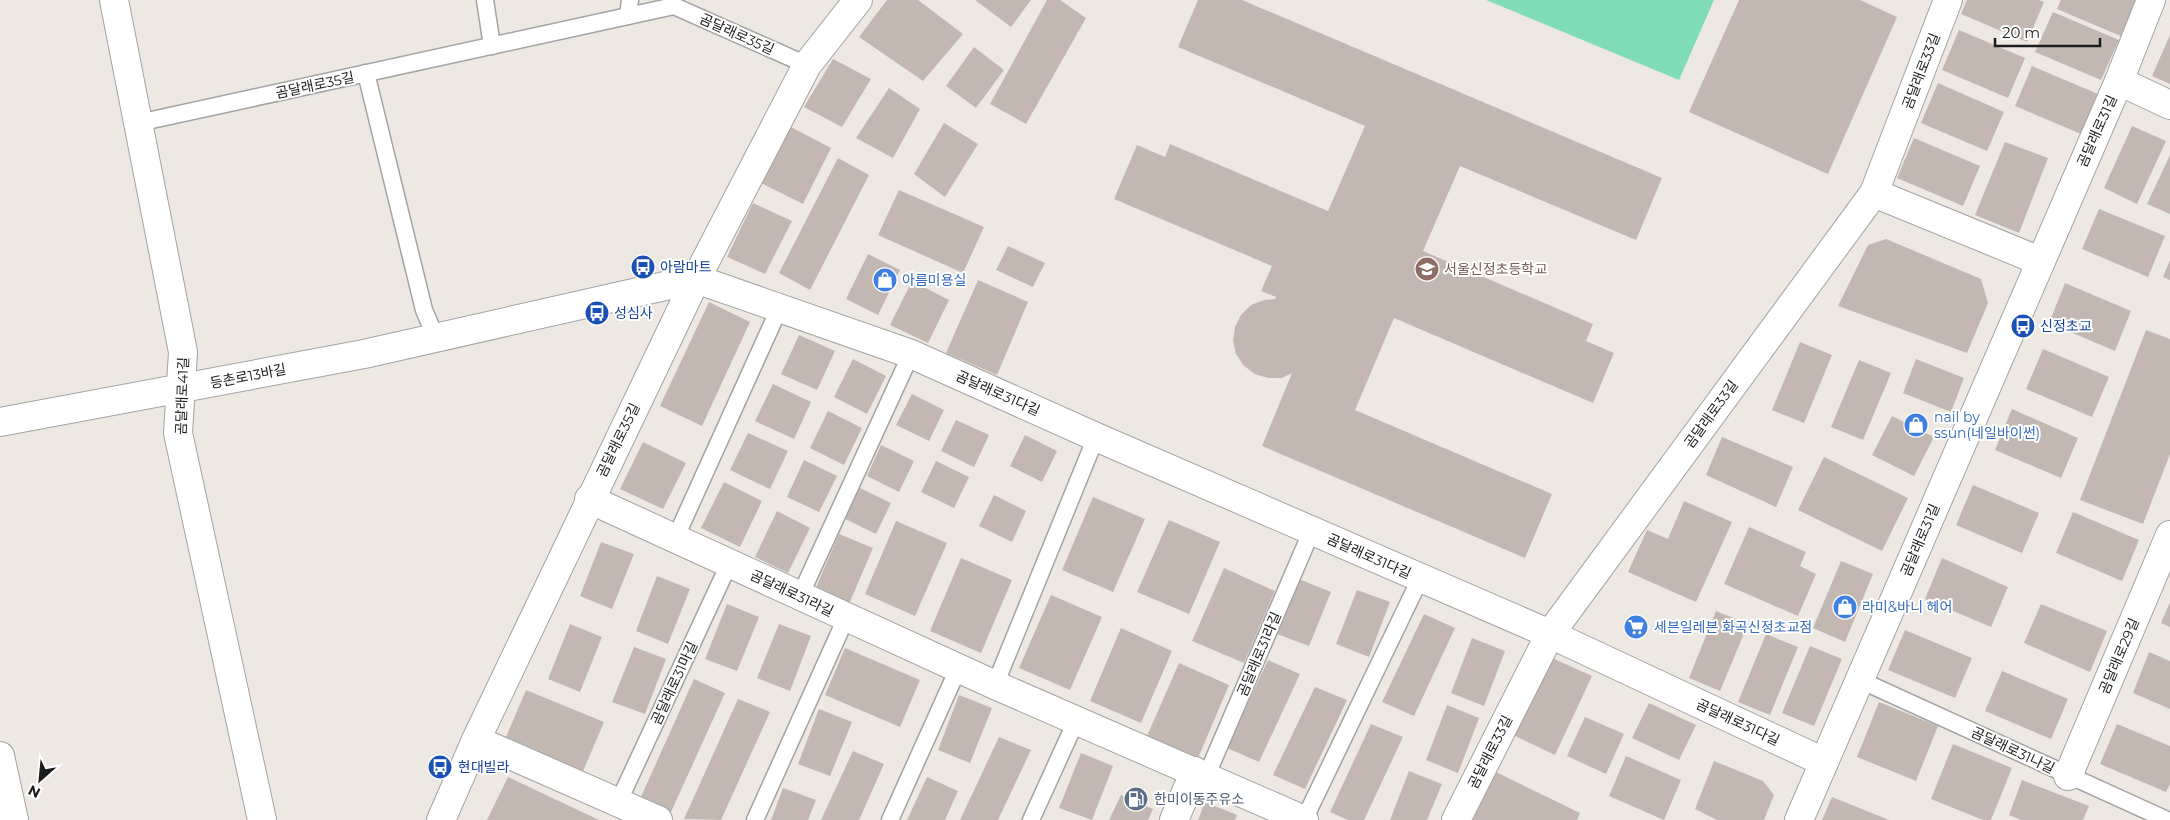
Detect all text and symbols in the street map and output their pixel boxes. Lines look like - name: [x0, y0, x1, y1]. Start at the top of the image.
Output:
- street label: 곰달래로35길: [697, 9, 777, 59]
- scale bar: [1995, 15, 2100, 47]
- text: 20 m: [2002, 23, 2040, 42]
- street label: 곰달래로33길: [1898, 30, 1944, 112]
- street label: 곰달래로35길: [274, 68, 356, 102]
- street label: 곰달래로31길: [2073, 92, 2121, 170]
- bus stop icon: 아람마트: [630, 254, 656, 280]
- school or university icon: 서울신정초등학교: [1414, 256, 1440, 282]
- place label: 아람마트: [660, 258, 712, 276]
- place label: 서울신정초등학교: [1444, 260, 1547, 278]
- shop icon: 아름미용실: [872, 267, 898, 293]
- place label: 아름미용실: [902, 271, 966, 289]
- bus stop icon: 성심사: [584, 300, 610, 326]
- place label: 성심사: [614, 304, 653, 322]
- bus stop icon: 신정초교: [2010, 313, 2036, 339]
- place label: 신정초교: [2040, 317, 2092, 335]
- street label: 곰달래로41길: [172, 357, 192, 435]
- street label: 등촌로13바길: [208, 360, 288, 392]
- street label: 곰달래로31다길: [953, 366, 1043, 420]
- street label: 곰달래로33길: [1680, 376, 1742, 452]
- street label: 곰달래로35길: [592, 400, 644, 480]
- place label: nail by ssun(네일바이썬): [1934, 408, 2040, 442]
- shop icon: nail by ssun(네일바이썬): [1903, 412, 1929, 438]
- street label: 곰달래로31길: [1897, 501, 1943, 579]
- street label: 곰달래로31다길: [1324, 529, 1414, 583]
- street label: 곰달래로31라길: [747, 566, 837, 620]
- shop icon: 라미&바니 헤어: [1832, 594, 1858, 620]
- place label: 라미&바니 헤어: [1862, 598, 1952, 616]
- street label: 곰달래로31라길: [1233, 609, 1285, 699]
- supermarket icon: 세븐일레븐 화곡신정초교점: [1623, 614, 1649, 640]
- street label: 곰달래로29길: [2095, 615, 2143, 697]
- place label: 세븐일레븐 화곡신정초교점: [1654, 618, 1812, 636]
- street label: 곰달래로31마길: [647, 638, 701, 728]
- street label: 곰달래로31다길: [1693, 695, 1783, 749]
- street label: 곰달래로33길: [1464, 712, 1516, 792]
- street label: 곰달래로31나길: [1968, 723, 2058, 777]
- bus stop icon: 현대빌라: [427, 754, 453, 780]
- north arrow: [15, 755, 65, 805]
- place label: 현대빌라: [458, 758, 510, 776]
- text: N: [25, 781, 43, 802]
- fuel station icon: 한미이동주유소: [1123, 786, 1149, 812]
- place label: 한미이동주유소: [1154, 790, 1244, 808]

